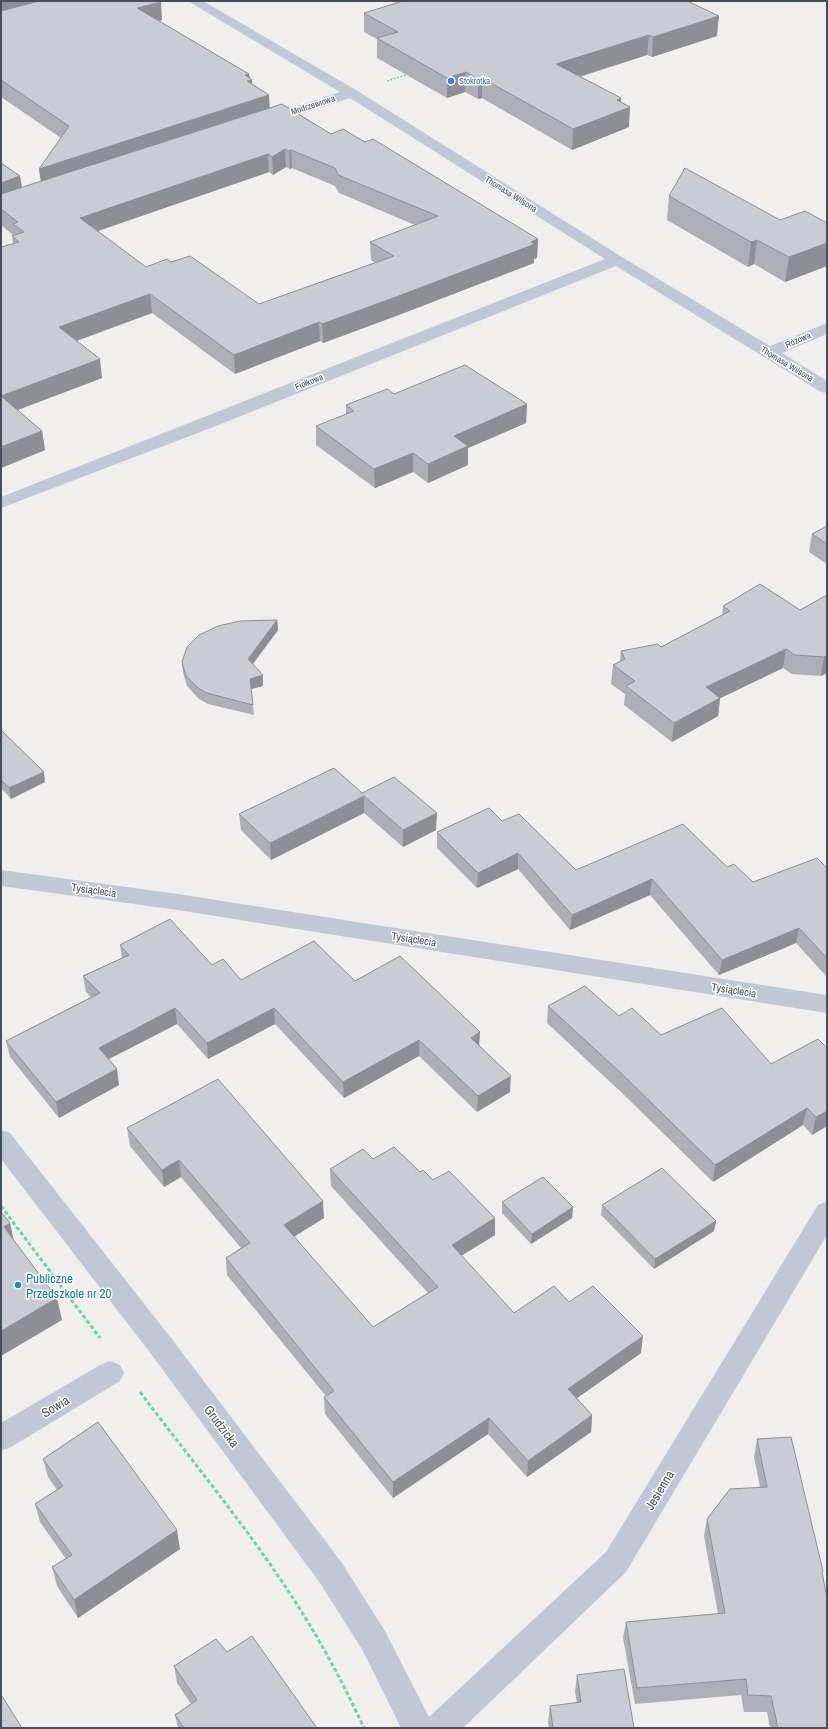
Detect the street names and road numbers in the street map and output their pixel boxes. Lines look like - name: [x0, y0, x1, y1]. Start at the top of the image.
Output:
- street label: Modrzewiowa: [289, 92, 337, 118]
- street label: Thomasa Wilsona: [483, 173, 539, 215]
- street label: Różowa: [783, 329, 813, 351]
- street label: Thomasa Wilsona: [758, 344, 816, 384]
- street label: Fiołkowa: [293, 371, 325, 393]
- street label: Tysiąclecia: [71, 880, 117, 900]
- street label: Tysiąclecia: [391, 929, 437, 949]
- street label: Tysiąclecia: [711, 980, 757, 1000]
- street label: Sowia: [38, 1391, 72, 1421]
- street label: Grudzicka: [200, 1402, 243, 1451]
- street label: Jesienna: [641, 1467, 678, 1513]

